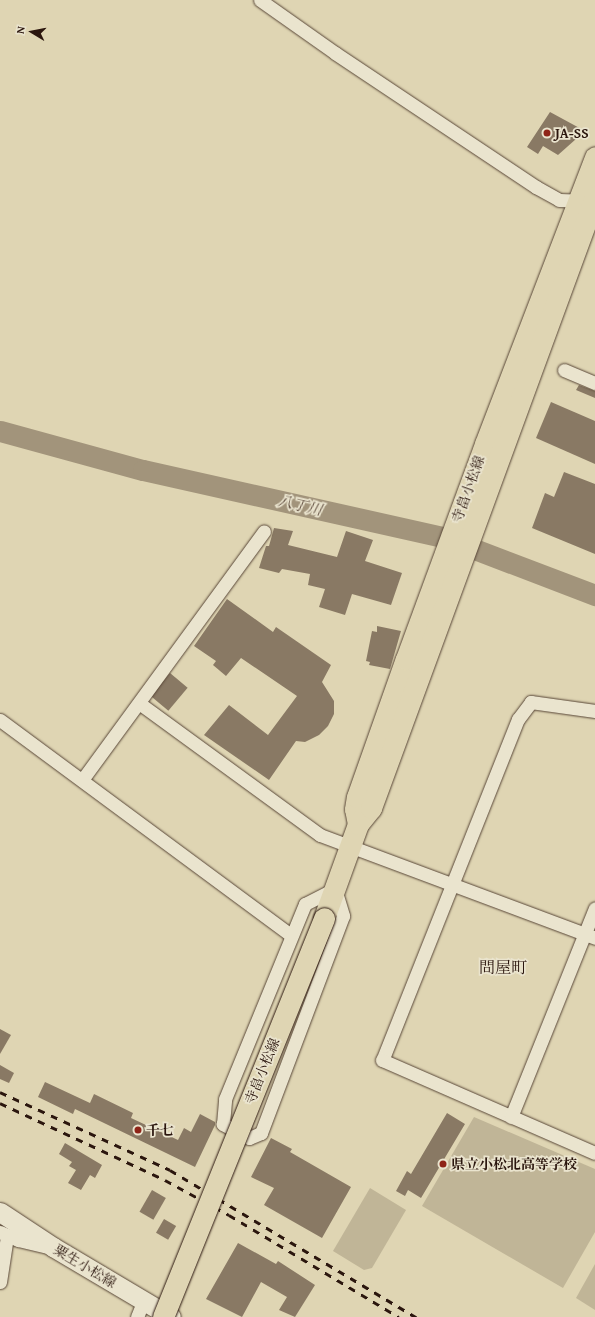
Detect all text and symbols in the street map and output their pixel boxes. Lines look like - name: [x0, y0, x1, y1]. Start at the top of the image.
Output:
- north arrow: [12, 12, 52, 52]
- text: N: [12, 25, 29, 35]
- place label: JA-SS: [555, 125, 589, 141]
- marker: JA-SS: [542, 128, 552, 138]
- street label: 寺畠小松線: [448, 453, 488, 525]
- water label: 八丁川: [276, 491, 324, 519]
- district label: 問屋町: [479, 957, 527, 977]
- street label: 寺畠小松線: [241, 1035, 283, 1107]
- place label: 千七: [146, 1122, 174, 1138]
- marker: 千七: [133, 1125, 143, 1135]
- place label: 県立小松北高等学校: [451, 1156, 577, 1172]
- marker: 県立小松北高等学校: [438, 1159, 448, 1169]
- street label: 粟生小松線: [51, 1241, 119, 1291]

